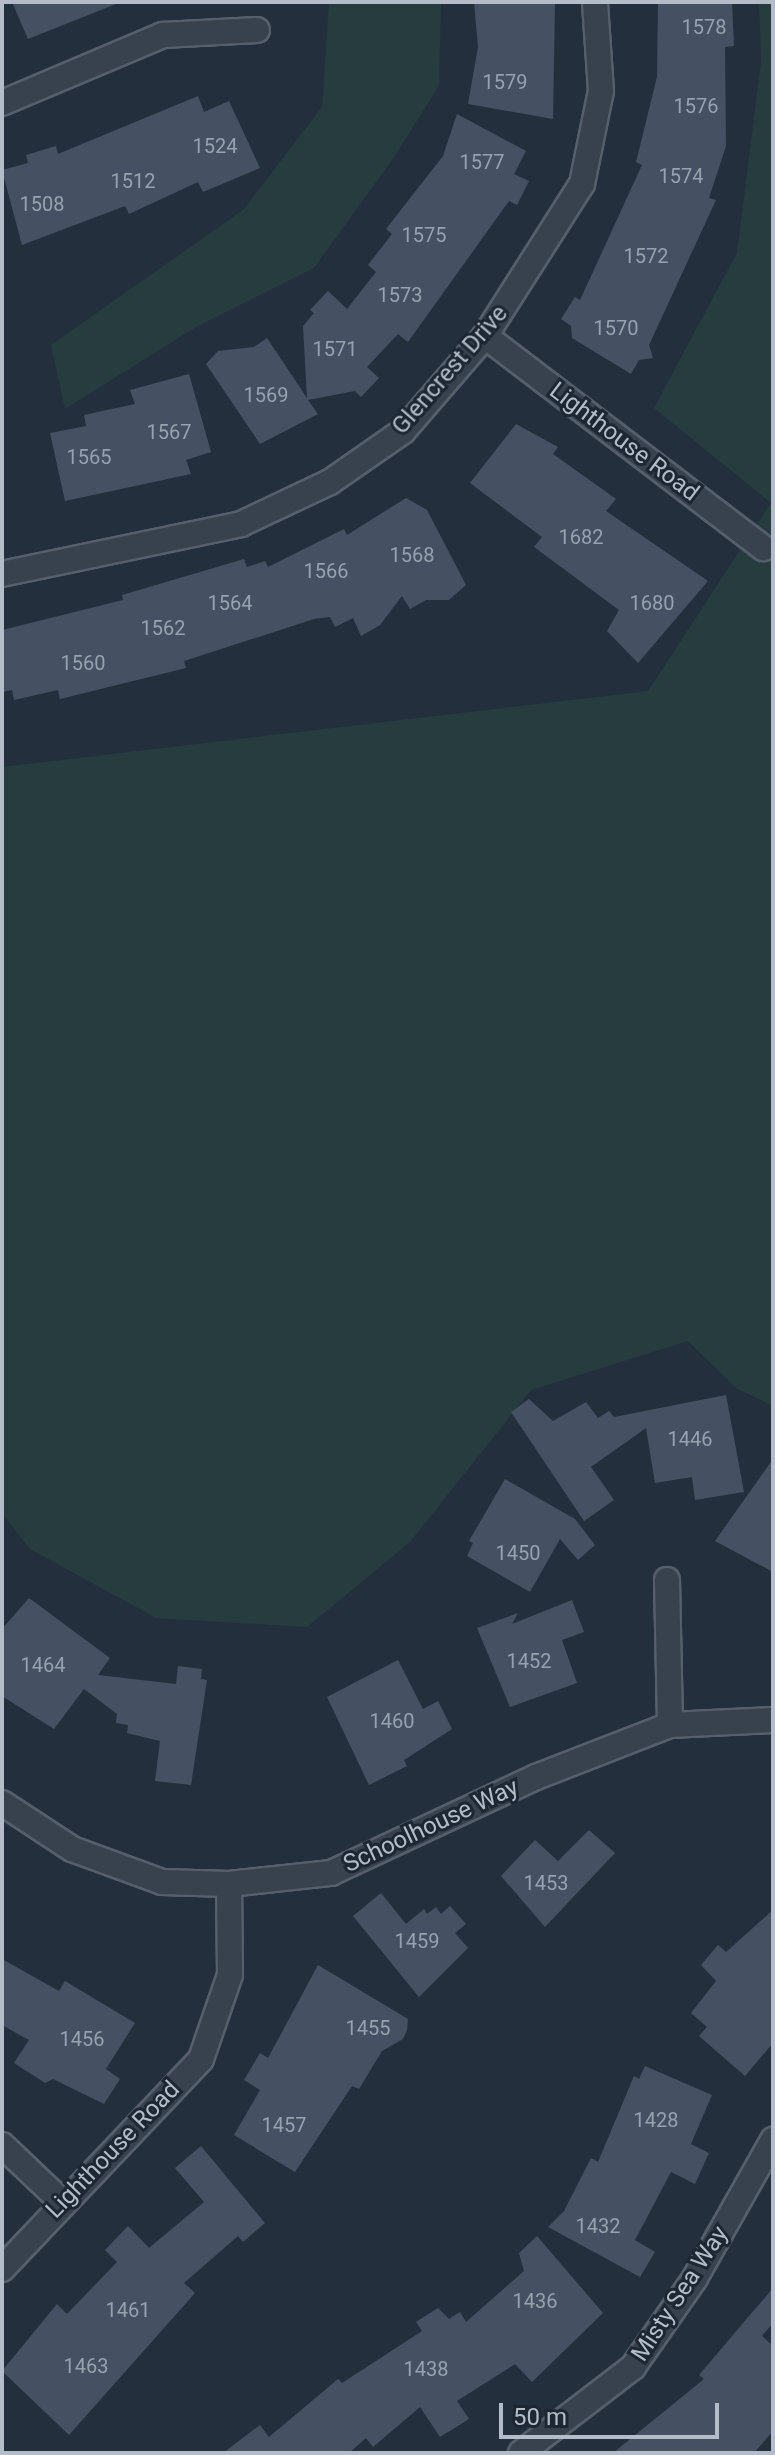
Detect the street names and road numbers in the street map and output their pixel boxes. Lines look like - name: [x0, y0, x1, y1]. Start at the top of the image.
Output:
- street label: Glencrest Drive: [386, 300, 514, 440]
- street label: Lighthouse Road: [544, 376, 704, 508]
- street label: Schoolhouse Way: [339, 1773, 523, 1879]
- street label: Lighthouse Road: [40, 2075, 186, 2225]
- street label: Misty Sea Way: [626, 2221, 734, 2367]

